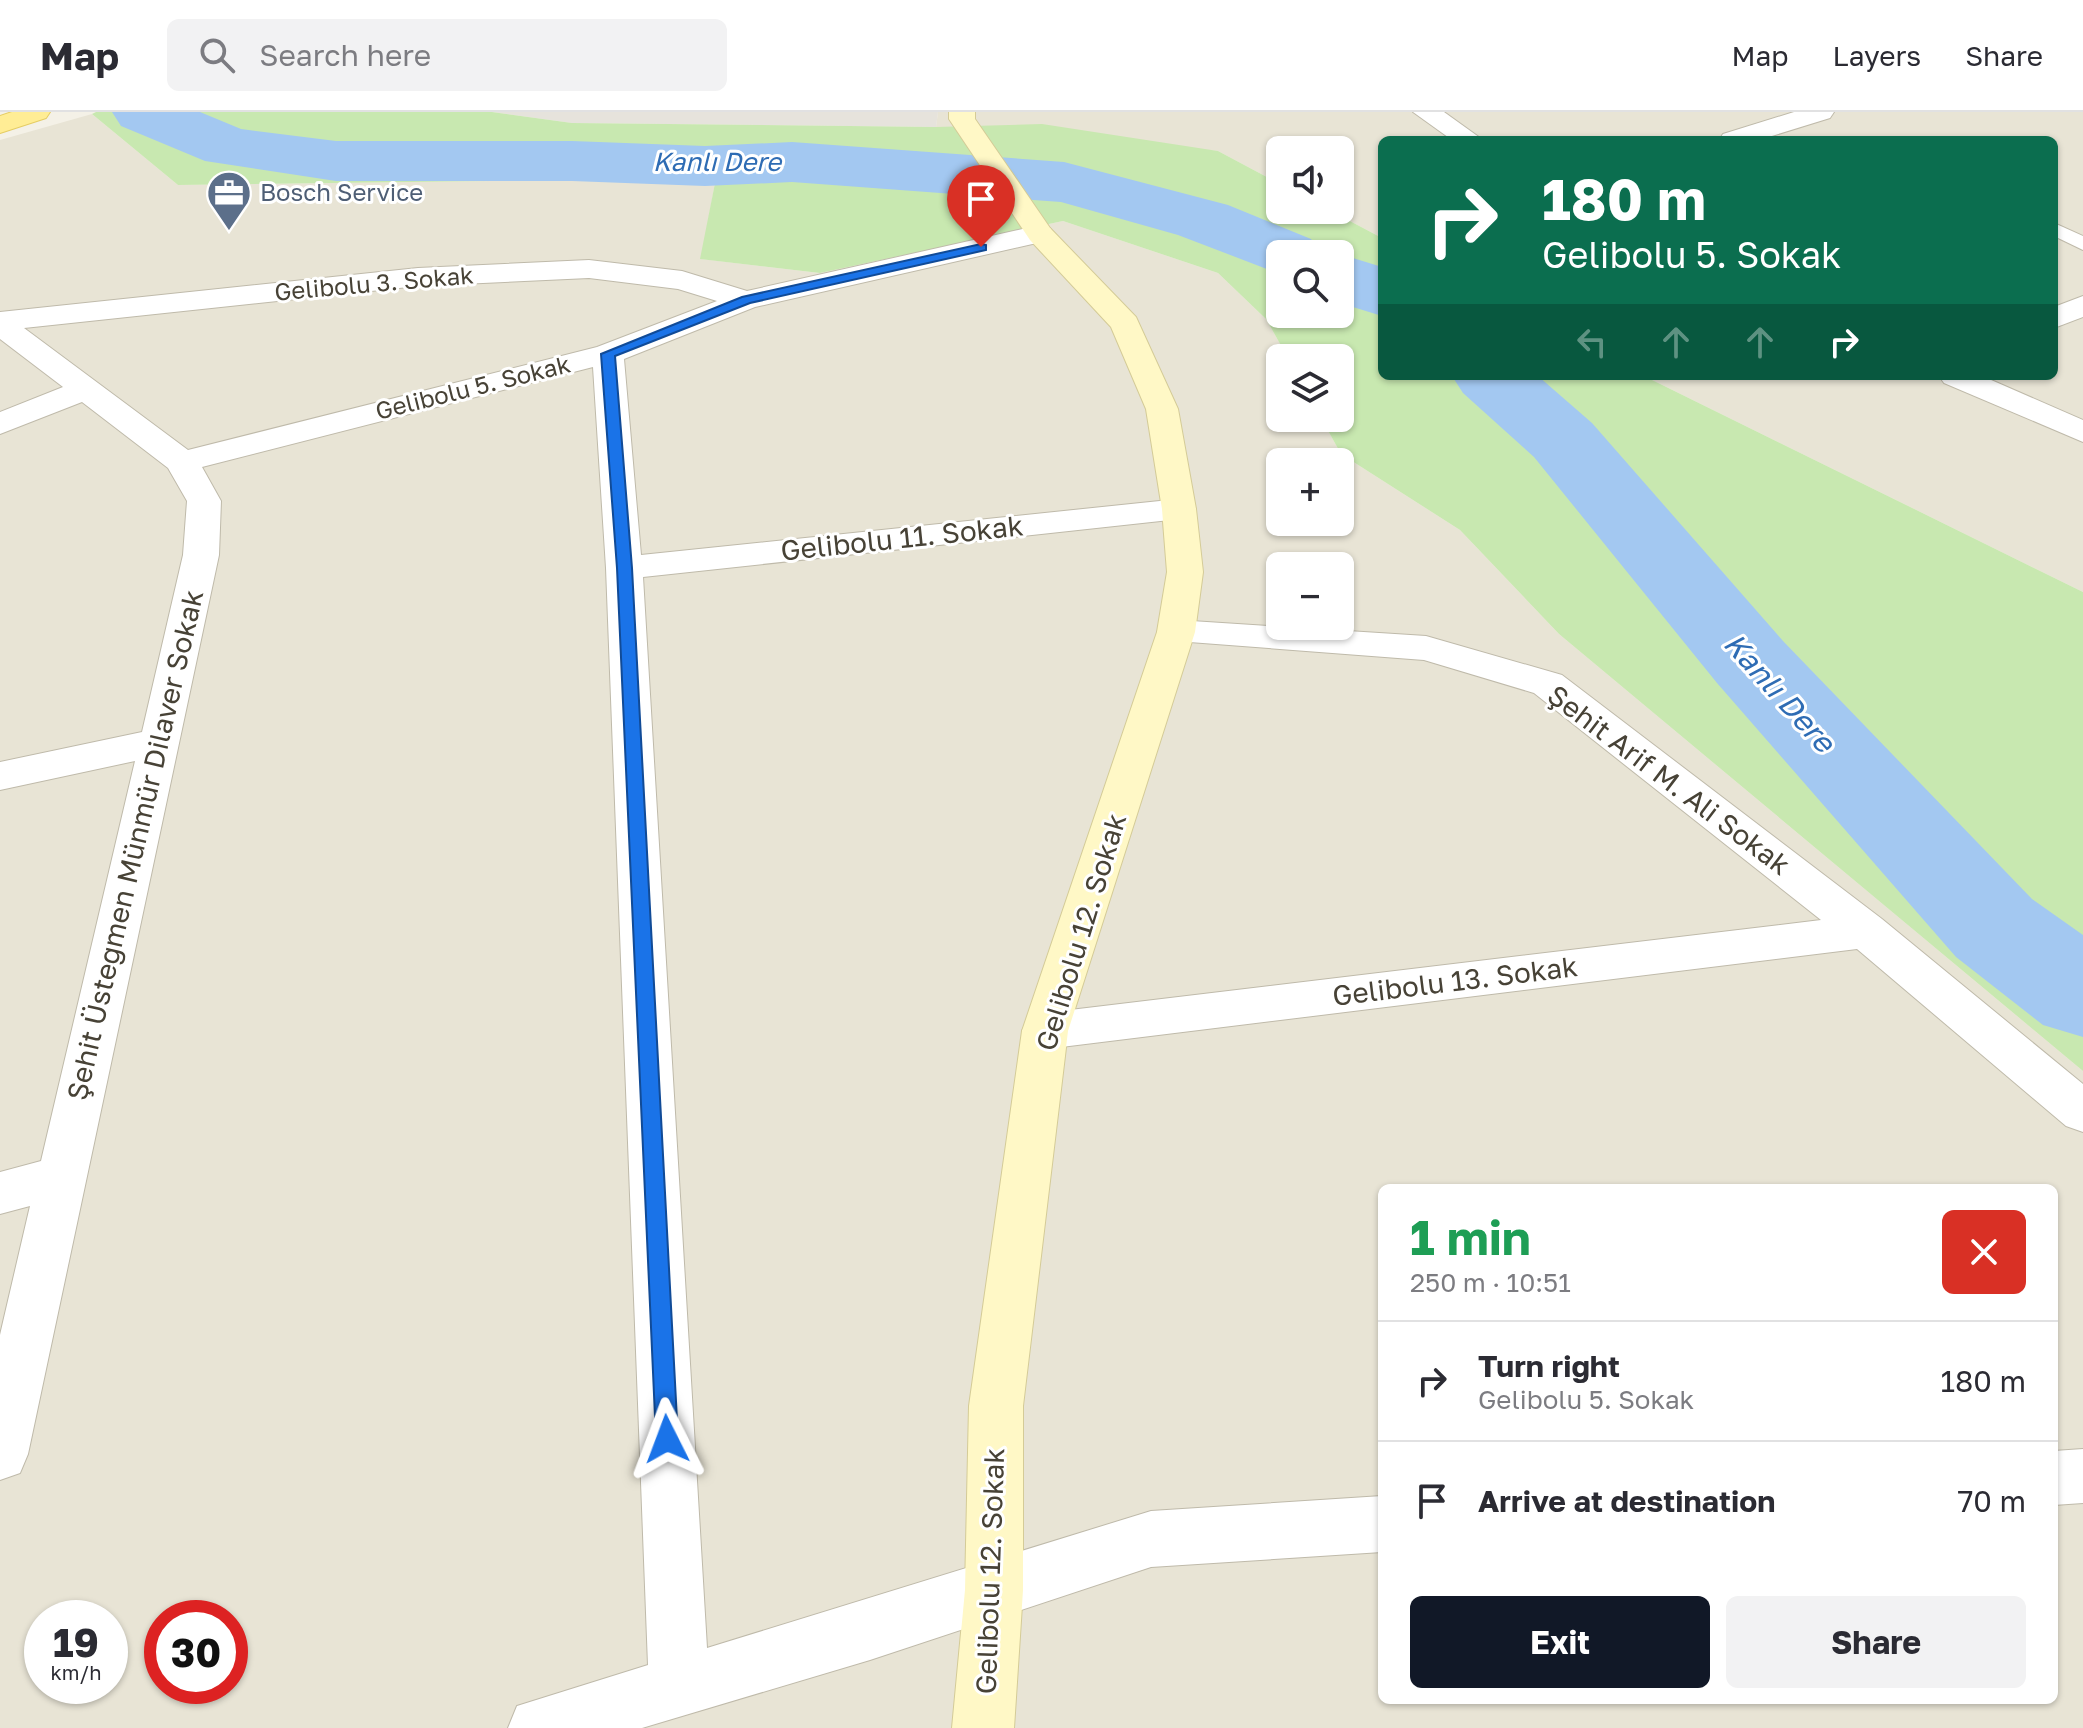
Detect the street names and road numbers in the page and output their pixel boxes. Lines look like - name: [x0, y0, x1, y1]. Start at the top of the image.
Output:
- street label: Gelibolu 3. Sokak: [273, 259, 475, 306]
- street label: Gelibolu 5. Sokak: [372, 348, 573, 425]
- street label: Gelibolu 11. Sokak: [779, 508, 1025, 567]
- street label: Şehit Üsteğmen Münmür Dilaver Sokak: [60, 586, 209, 1103]
- street label: Şehit Arif M. Ali Sokak: [1542, 678, 1797, 882]
- street label: Gelibolu 12. Sokak: [1029, 809, 1132, 1055]
- street label: Gelibolu 13. Sokak: [1331, 949, 1580, 1012]
- street label: Gelibolu 12. Sokak: [969, 1447, 1010, 1695]

